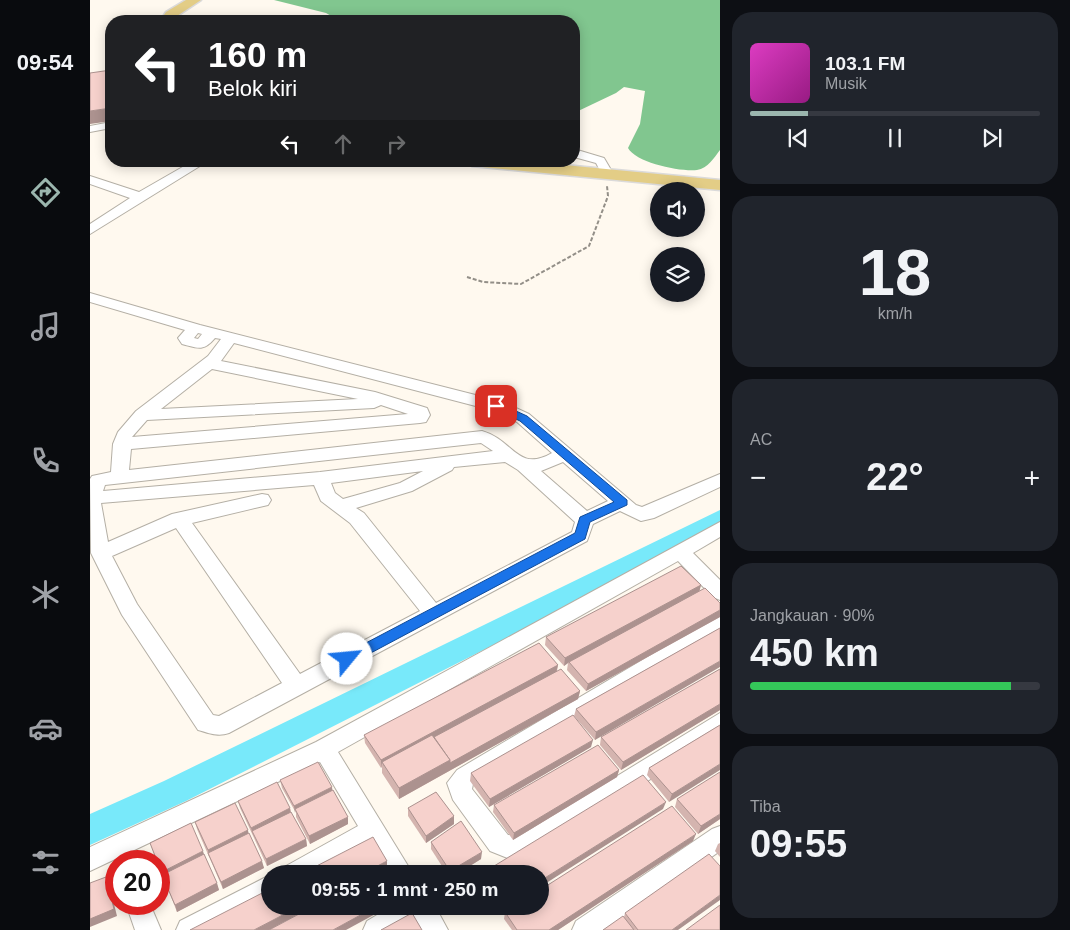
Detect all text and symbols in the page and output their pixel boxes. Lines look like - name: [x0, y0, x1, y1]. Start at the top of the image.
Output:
- icon: left: [125, 35, 190, 100]
- text: 160 m: [208, 35, 307, 74]
- text: 09:54: [17, 50, 73, 75]
- text: 103.1 FM: [825, 53, 905, 74]
- text: Musik: [825, 75, 867, 92]
- text: Belok kiri: [208, 76, 297, 101]
- icon: previous: [784, 124, 812, 152]
- icon: pause: [881, 124, 909, 152]
- icon: next: [978, 124, 1006, 152]
- icon: left: [276, 130, 304, 158]
- icon: ahead: [329, 130, 357, 158]
- icon: right: [382, 130, 410, 158]
- icon: directions: [28, 175, 63, 210]
- map controls: [650, 182, 705, 302]
- button: sound: [650, 182, 705, 237]
- text: 18: [859, 236, 931, 309]
- button: layers: [650, 247, 705, 302]
- text: km/h: [878, 305, 912, 322]
- icon: music: [28, 309, 63, 344]
- pin: [475, 385, 517, 427]
- icon: arrive: [482, 392, 510, 420]
- text: AC: [750, 431, 772, 448]
- icon: phone: [28, 443, 63, 478]
- text: 22°: [866, 456, 924, 498]
- text: −: [750, 462, 766, 493]
- text: +: [1024, 462, 1040, 493]
- icon: climate: [28, 577, 63, 612]
- text: Jangkauan · 90%: [750, 607, 875, 624]
- position arrow: [320, 632, 372, 684]
- text: 450 km: [750, 632, 879, 674]
- icon: car: [28, 711, 63, 746]
- text: Tiba: [750, 798, 781, 815]
- text: 09:55: [750, 823, 847, 865]
- icon: filters: [28, 845, 63, 880]
- speed limit sign: 20: [105, 850, 170, 915]
- text: 09:55 · 1 mnt · 250 m: [312, 879, 498, 900]

